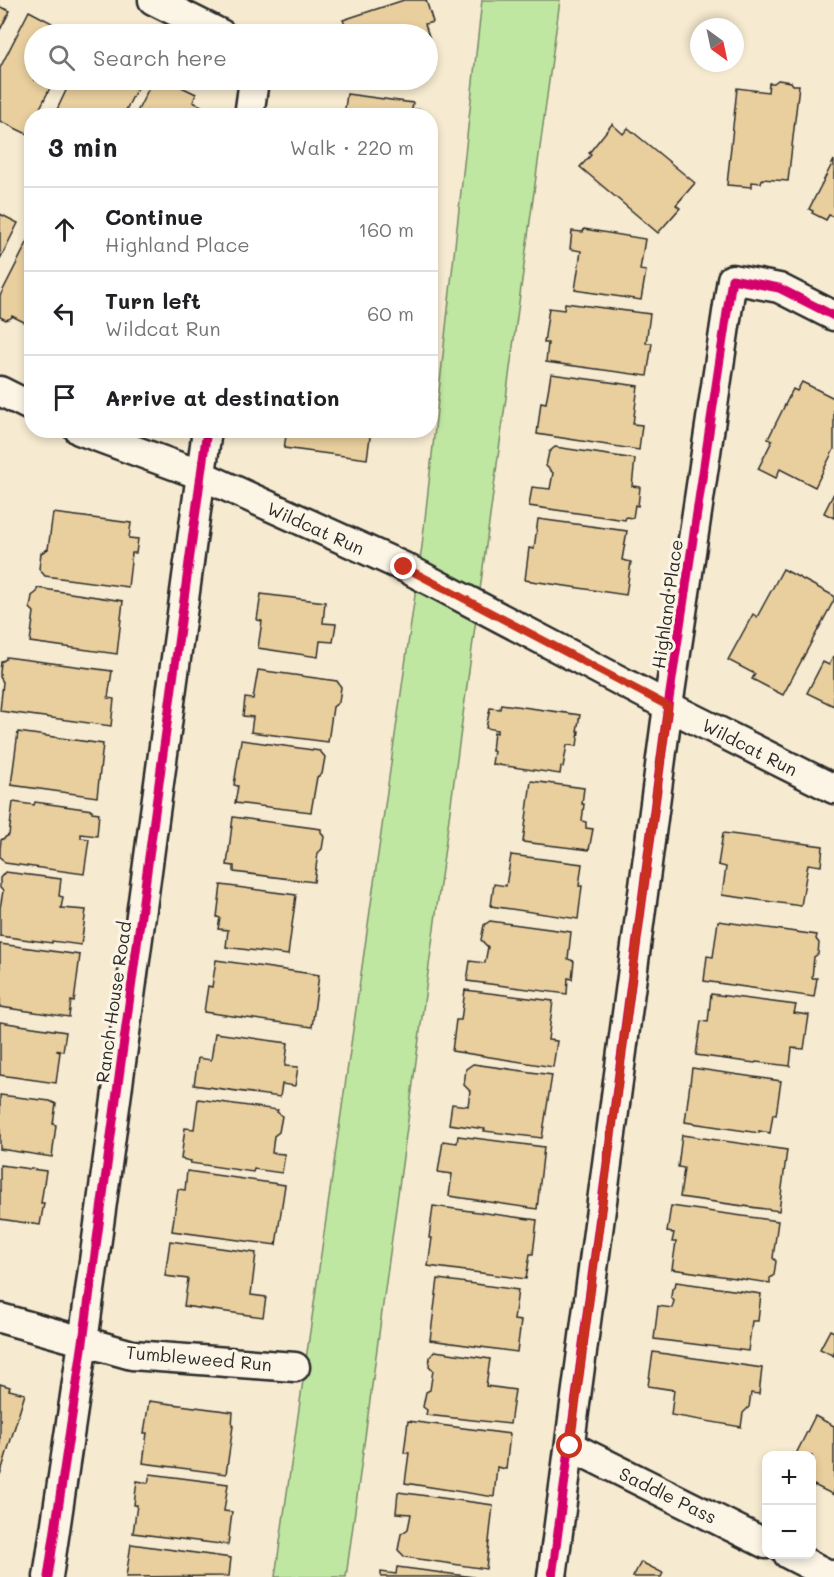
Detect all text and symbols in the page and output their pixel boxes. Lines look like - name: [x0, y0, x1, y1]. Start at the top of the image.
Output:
- north arrow: [690, 18, 744, 72]
- search box: [24, 24, 438, 90]
- icon: search: [45, 41, 78, 74]
- text: Search here: [93, 43, 227, 72]
- text: 3 min: [48, 130, 117, 164]
- text: Walk · 220 m: [290, 134, 414, 160]
- text: Continue: [105, 202, 203, 231]
- icon: ahead: [48, 213, 81, 246]
- text: 160 m: [358, 216, 414, 242]
- text: Highland Place: [105, 231, 250, 257]
- text: Turn left: [105, 286, 201, 315]
- icon: left: [48, 297, 81, 330]
- text: 60 m: [367, 300, 414, 326]
- text: Wildcat Run: [105, 315, 221, 341]
- icon: arrive: [48, 381, 81, 414]
- text: Arrive at destination: [105, 383, 340, 412]
- street label: Wildcat Run: [264, 496, 368, 560]
- street label: Highland Place: [646, 538, 688, 670]
- route end: [390, 553, 416, 579]
- street label: Wildcat Run: [698, 713, 802, 781]
- street label: Ranch House Road: [90, 920, 136, 1084]
- street label: Tumbleweed Run: [125, 1340, 273, 1376]
- route start: [556, 1432, 582, 1458]
- map controls: [762, 1451, 816, 1559]
- button: +: [762, 1451, 816, 1505]
- street label: Saddle Pass: [615, 1461, 721, 1529]
- button: −: [762, 1505, 816, 1559]

